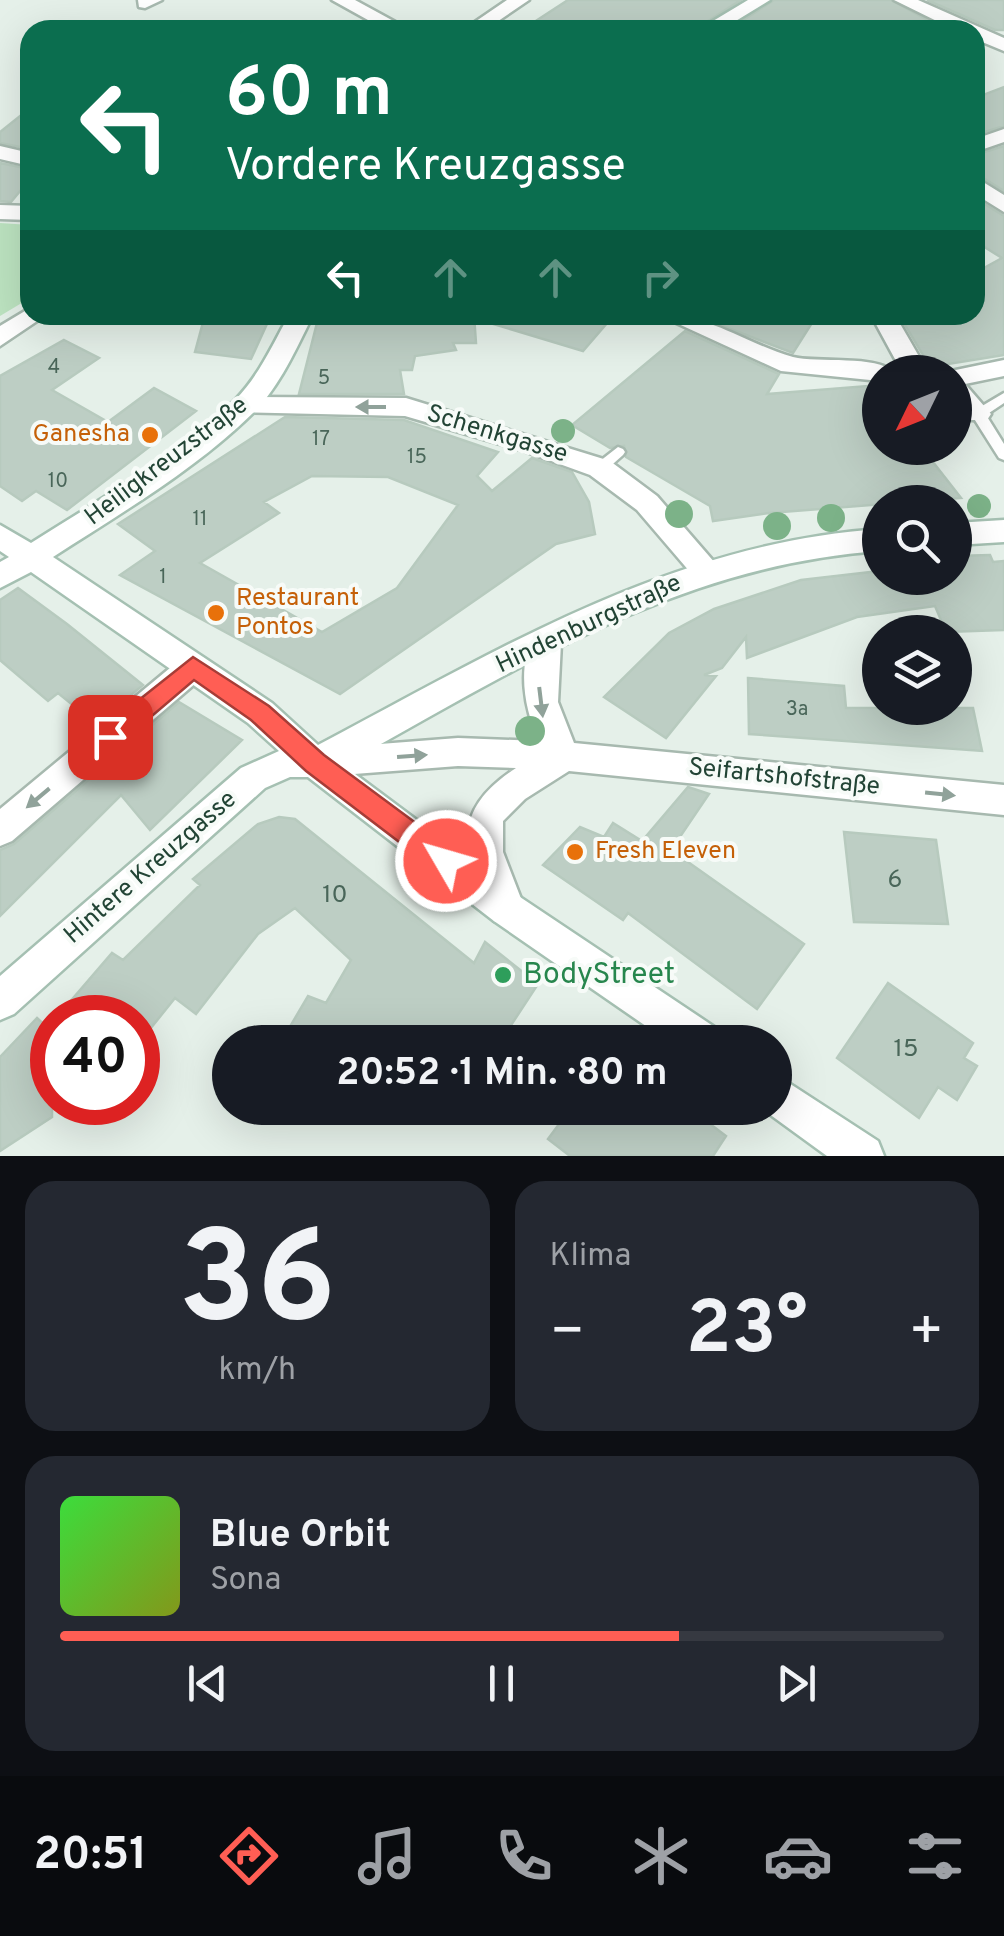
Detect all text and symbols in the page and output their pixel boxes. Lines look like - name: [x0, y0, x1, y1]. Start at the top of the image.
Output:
- text: 60 m: [225, 52, 393, 141]
- icon: left: [60, 60, 190, 190]
- text: Vordere Kreuzgasse: [225, 139, 626, 196]
- icon: left: [318, 250, 373, 305]
- icon: ahead: [423, 250, 478, 305]
- icon: ahead: [528, 250, 583, 305]
- icon: right: [633, 250, 688, 305]
- house number: 4: [48, 355, 60, 381]
- north arrow: [862, 355, 972, 465]
- map controls: [862, 355, 972, 725]
- house number: 5: [318, 366, 330, 392]
- street label: Heiligkreuzstraße: [79, 390, 255, 534]
- street label: Schenkgasse: [423, 398, 571, 472]
- one-way arrow: [355, 399, 387, 415]
- place label: Ganesha: [33, 419, 130, 451]
- marker: Ganesha: [139, 424, 161, 446]
- house number: 17: [312, 427, 330, 453]
- house number: 15: [407, 445, 427, 471]
- house number: 10: [48, 469, 68, 495]
- button: search: [862, 485, 972, 595]
- house number: 11: [193, 507, 207, 533]
- house number: 1: [159, 565, 167, 591]
- street label: Hindenburgstraße: [491, 568, 687, 682]
- place label: Restaurant Pontos: [236, 583, 359, 644]
- marker: Restaurant Pontos: [205, 602, 227, 624]
- button: layers: [862, 615, 972, 725]
- one-way arrow: [533, 687, 549, 719]
- pin: [68, 695, 153, 780]
- house number: 3a: [786, 697, 808, 723]
- icon: arrive: [83, 710, 138, 765]
- one-way arrow: [397, 747, 429, 763]
- street label: Seifartshofstraße: [687, 752, 881, 804]
- street label: Hintere Kreuzgasse: [58, 784, 244, 952]
- one-way arrow: [26, 786, 51, 808]
- one-way arrow: [924, 786, 956, 802]
- position arrow: [394, 809, 498, 913]
- place label: Fresh Eleven: [595, 836, 736, 868]
- marker: Fresh Eleven: [564, 841, 586, 863]
- house number: 6: [888, 865, 902, 897]
- house number: 10: [322, 880, 348, 912]
- place label: BodyStreet: [523, 957, 675, 994]
- marker: BodyStreet: [492, 964, 514, 986]
- speed limit sign: 40: [30, 995, 160, 1125]
- house number: 15: [894, 1034, 918, 1066]
- text: 20:52 · 1 Min. · 80 m: [336, 1050, 668, 1099]
- text: 36: [178, 1203, 336, 1368]
- text: Klima: [550, 1237, 631, 1277]
- text: 23°: [686, 1285, 808, 1380]
- text: −: [550, 1299, 585, 1369]
- text: +: [909, 1299, 944, 1369]
- text: km/h: [218, 1351, 296, 1391]
- text: Blue Orbit: [210, 1512, 391, 1561]
- text: Sona: [210, 1561, 281, 1601]
- icon: previous: [180, 1656, 235, 1711]
- icon: pause: [474, 1656, 529, 1711]
- icon: next: [769, 1656, 824, 1711]
- icon: directions: [214, 1821, 284, 1891]
- icon: music: [352, 1821, 422, 1891]
- icon: phone: [489, 1821, 559, 1891]
- icon: climate: [626, 1821, 696, 1891]
- icon: car: [763, 1821, 833, 1891]
- icon: filters: [900, 1821, 970, 1891]
- text: 20:51: [34, 1828, 147, 1885]

